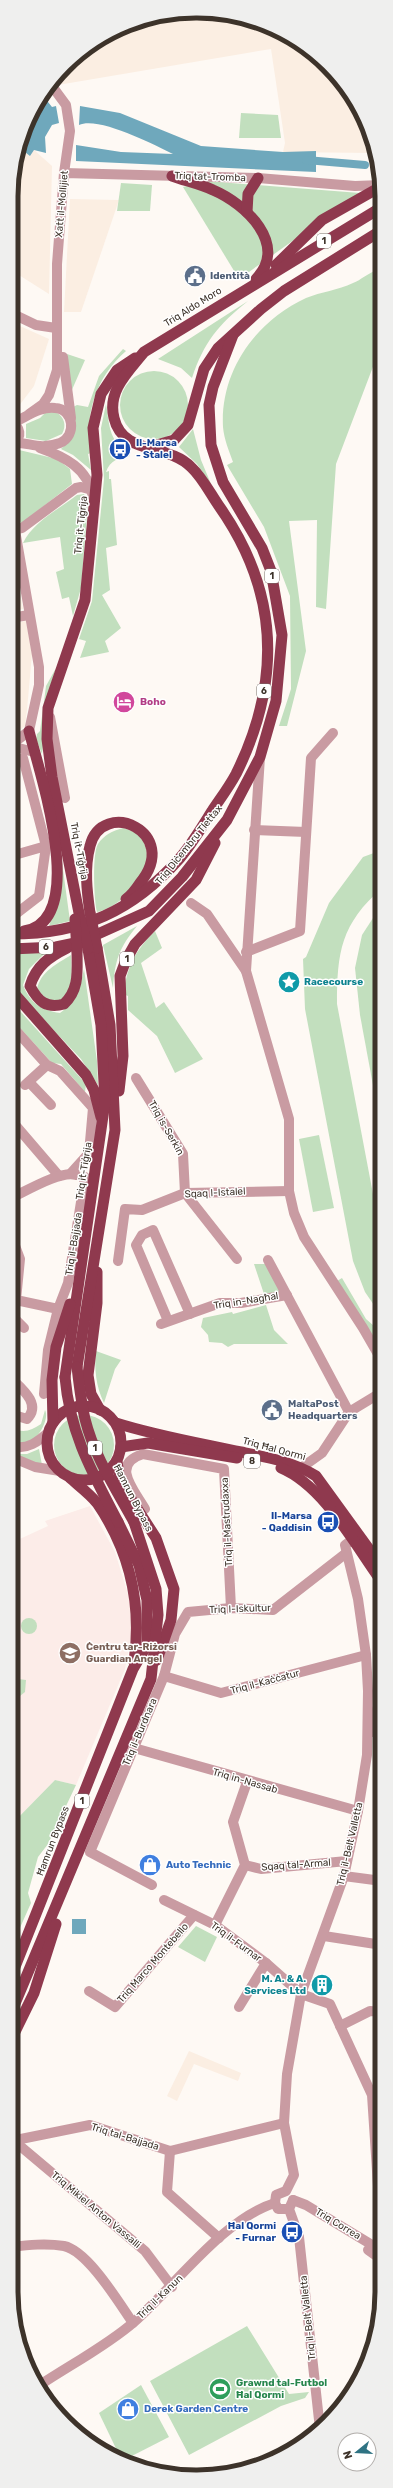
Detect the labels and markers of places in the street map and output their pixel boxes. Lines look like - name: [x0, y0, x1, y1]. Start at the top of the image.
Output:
- public building icon: Identità: [182, 263, 208, 289]
- place label: Identità: [210, 270, 250, 282]
- bus stop icon: Il-Marsa - Stalel: [107, 436, 133, 462]
- place label: Il-Marsa - Stalel: [136, 437, 177, 461]
- hotel icon: Boho: [111, 689, 137, 715]
- place label: Boho: [140, 696, 166, 708]
- place icon: Racecourse: [276, 969, 302, 995]
- place label: Racecourse: [304, 976, 363, 988]
- public building icon: MaltaPost Headquarters: [259, 1397, 285, 1423]
- place label: MaltaPost Headquarters: [288, 1398, 358, 1422]
- bus stop icon: Il-Marsa - Qaddisin: [315, 1509, 341, 1535]
- place label: Il-Marsa - Qaddisin: [262, 1510, 312, 1534]
- school or university icon: Ċentru tar-Riżorsi Guardian Angel: [57, 1640, 83, 1666]
- place label: Ċentru tar-Riżorsi Guardian Angel: [86, 1641, 177, 1665]
- shop icon: Auto Technic: [137, 1852, 163, 1878]
- place label: Auto Technic: [166, 1859, 231, 1871]
- building icon: M. A. & A. Services Ltd: [309, 1972, 335, 1998]
- place label: M. A. & A. Services Ltd: [244, 1973, 306, 1997]
- bus stop icon: Ħal Qormi - Furnar: [279, 2219, 305, 2245]
- place label: Ħal Qormi - Furnar: [228, 2220, 276, 2244]
- sports icon: Grawnd tal-Futbol Ħal Qormi: [207, 2376, 233, 2402]
- place label: Grawnd tal-Futbol Ħal Qormi: [236, 2377, 327, 2401]
- shop icon: Derek Garden Centre: [115, 2396, 141, 2422]
- place label: Derek Garden Centre: [144, 2403, 248, 2415]

